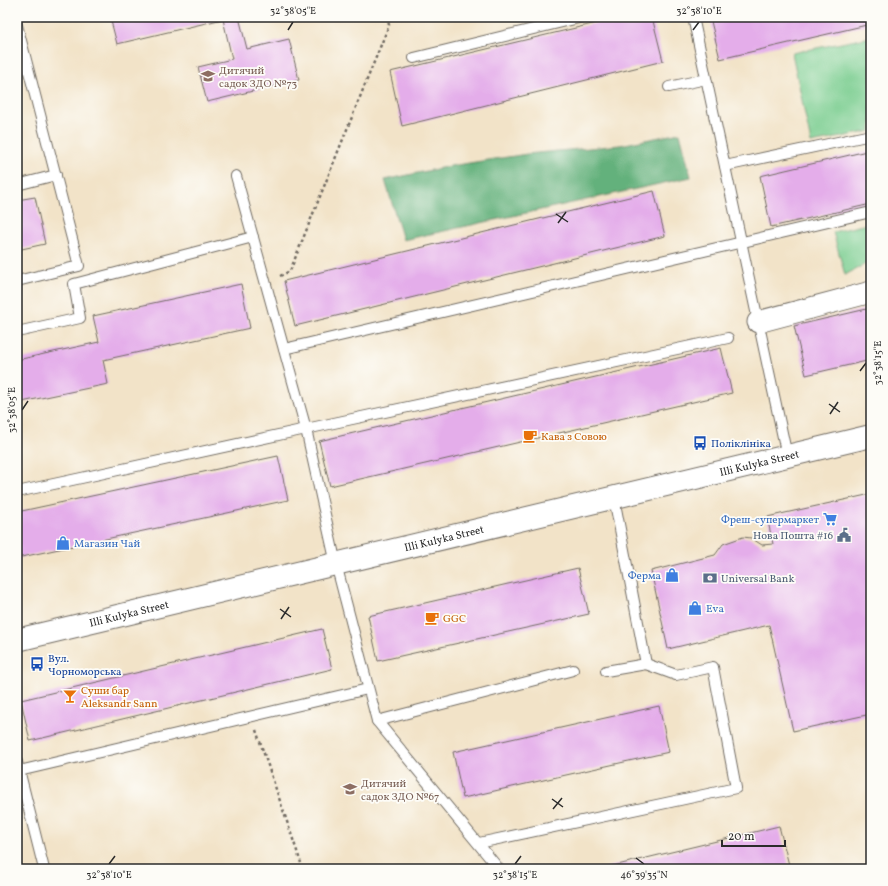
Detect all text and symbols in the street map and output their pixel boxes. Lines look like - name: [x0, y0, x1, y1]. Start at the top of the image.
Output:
- text: 32°38'05"E: [270, 4, 316, 18]
- text: 32°38'10"E: [676, 4, 722, 18]
- place label: Дитячий садок ЗДО №73: [219, 64, 297, 92]
- school or university icon: Дитячий садок ЗДО №73: [200, 68, 216, 84]
- text: 32°38'15"E: [871, 341, 885, 385]
- text: 32°38'05"E: [5, 387, 19, 433]
- cafe icon: Кава з Совою: [522, 428, 538, 444]
- place label: Кава з Совою: [541, 430, 607, 445]
- bus stop icon: Поліклініка: [692, 435, 708, 451]
- place label: Поліклініка: [711, 437, 771, 452]
- street label: Illi Kulyka Street: [718, 447, 801, 481]
- supermarket icon: Фреш-супермаркет: [822, 511, 838, 527]
- place label: Фреш-супермаркет: [721, 513, 819, 528]
- street label: Illi Kulyka Street: [403, 523, 486, 556]
- public building icon: Нова Пошта #16: [836, 527, 852, 543]
- place label: Нова Пошта #16: [753, 529, 833, 544]
- shop icon: Магазин Чай: [55, 535, 71, 551]
- place label: Магазин Чай: [74, 537, 141, 552]
- shop icon: Ферма: [664, 567, 680, 583]
- place label: Ферма: [628, 569, 662, 584]
- bank icon: Universal Bank: [702, 570, 718, 586]
- place label: Universal Bank: [721, 572, 794, 587]
- street label: Illi Kulyka Street: [88, 598, 171, 632]
- shop icon: Eva: [687, 600, 703, 616]
- place label: Eva: [706, 602, 724, 617]
- cafe icon: GGC: [424, 610, 440, 626]
- place label: GGC: [443, 612, 466, 627]
- place label: Вул. Чорноморська: [48, 652, 122, 680]
- bus stop icon: Вул. Чорноморська: [29, 656, 45, 672]
- place label: Суши бар Aleksandr Sann: [81, 684, 158, 712]
- bar icon: Суши бар Aleksandr Sann: [62, 688, 78, 704]
- place label: Дитячий садок ЗДО №67: [361, 777, 439, 805]
- school or university icon: Дитячий садок ЗДО №67: [342, 781, 358, 797]
- scale bar: [722, 822, 785, 848]
- text: 20 m: [728, 829, 755, 845]
- text: 32°38'10"E: [86, 868, 132, 882]
- text: 32°38'15"E: [493, 868, 537, 882]
- text: 46°39'35"N: [620, 868, 668, 882]

